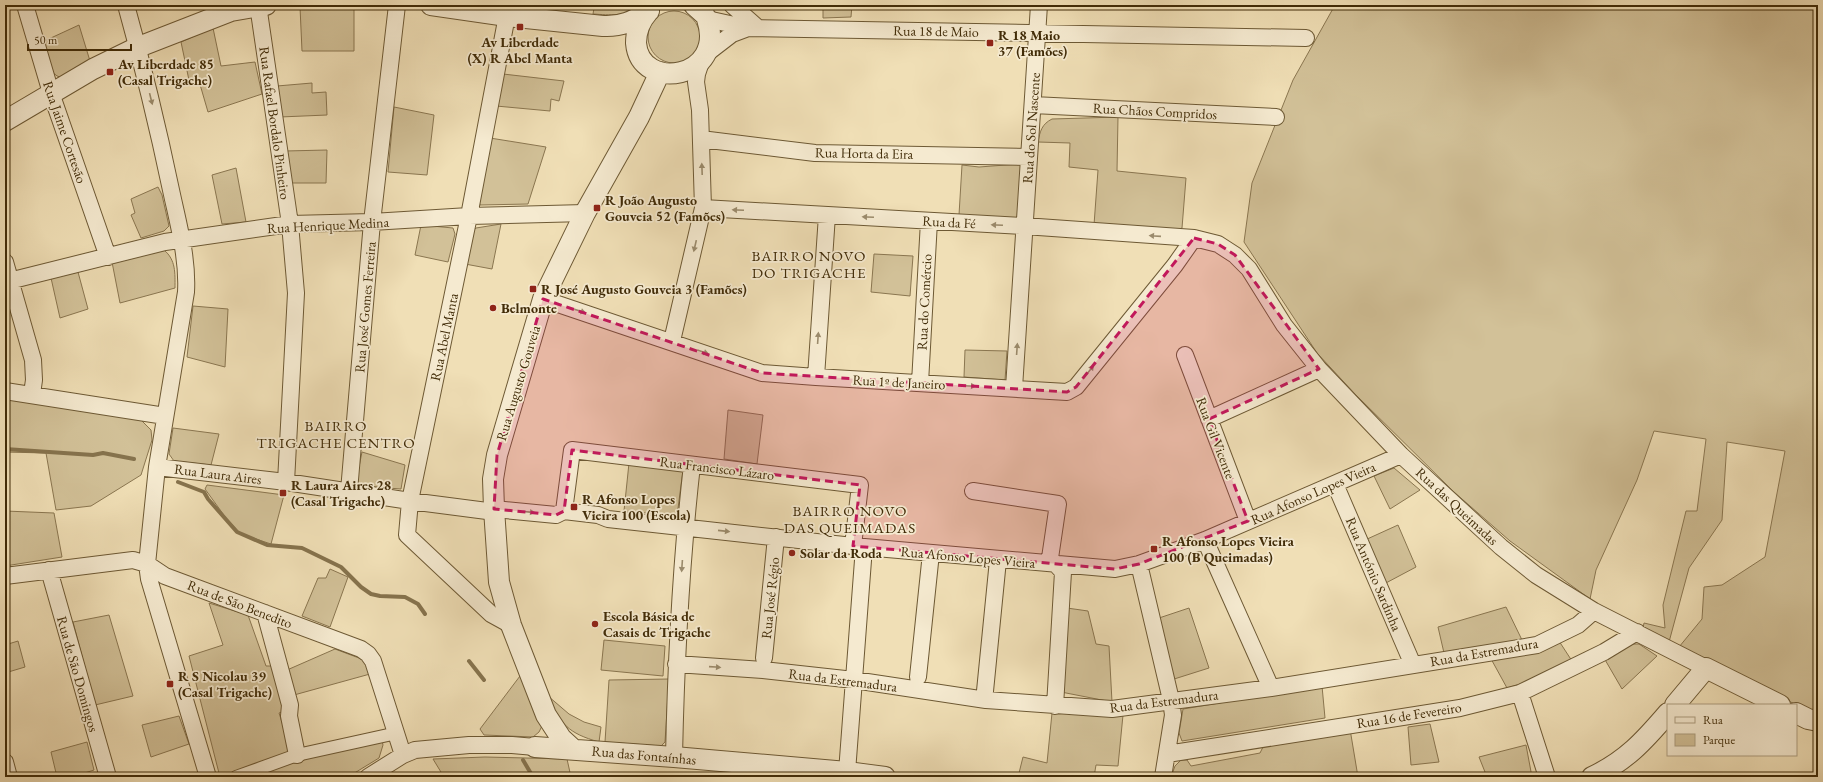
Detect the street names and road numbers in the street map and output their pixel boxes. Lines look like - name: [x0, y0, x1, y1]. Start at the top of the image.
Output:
- street label: Rua 18 de Maio: [893, 21, 979, 41]
- street label: Rua Rafael Bordalo Pinheiro: [255, 45, 295, 201]
- street label: Rua do Sol Nascente: [1018, 71, 1044, 184]
- street label: Rua Jaime Cortesão: [39, 78, 91, 186]
- street label: Rua Chãos Compridos: [1092, 99, 1218, 123]
- street label: Rua Horta da Eira: [815, 143, 914, 163]
- street label: Rua da Fé: [922, 212, 977, 232]
- street label: Rua Henrique Medina: [267, 213, 390, 237]
- street label: Rua José Gomes Ferreira: [350, 240, 380, 373]
- street label: Rua do Comércio: [912, 253, 936, 351]
- street label: Rua Abel Manta: [426, 291, 462, 383]
- street label: Rua Augusto Gouveia: [492, 323, 544, 443]
- street label: Rua 1º de Janeiro: [852, 371, 946, 393]
- street label: Rua Gil Vicente: [1192, 395, 1240, 482]
- street label: Rua Francisco Lázaro: [659, 452, 775, 484]
- street label: Rua Afonso Lopes Vieira: [1248, 457, 1379, 529]
- street label: Rua Laura Aires: [173, 460, 263, 488]
- street label: Rua das Queimadas: [1412, 463, 1502, 549]
- street label: Rua António Sardinha: [1342, 514, 1406, 634]
- street label: Rua Afonso Lopes Vieira: [900, 542, 1036, 572]
- street label: Rua José Régio: [757, 556, 783, 640]
- street label: Rua de São Benedito: [185, 576, 295, 632]
- street label: Rua de São Domingos: [53, 614, 103, 734]
- street label: Rua da Estremadura: [1429, 634, 1540, 670]
- street label: Rua da Estremadura: [788, 664, 899, 696]
- street label: Rua da Estremadura: [1109, 685, 1220, 717]
- street label: Rua 16 de Fevereiro: [1355, 698, 1463, 732]
- street label: Rua das Fontaínhas: [591, 741, 698, 769]

